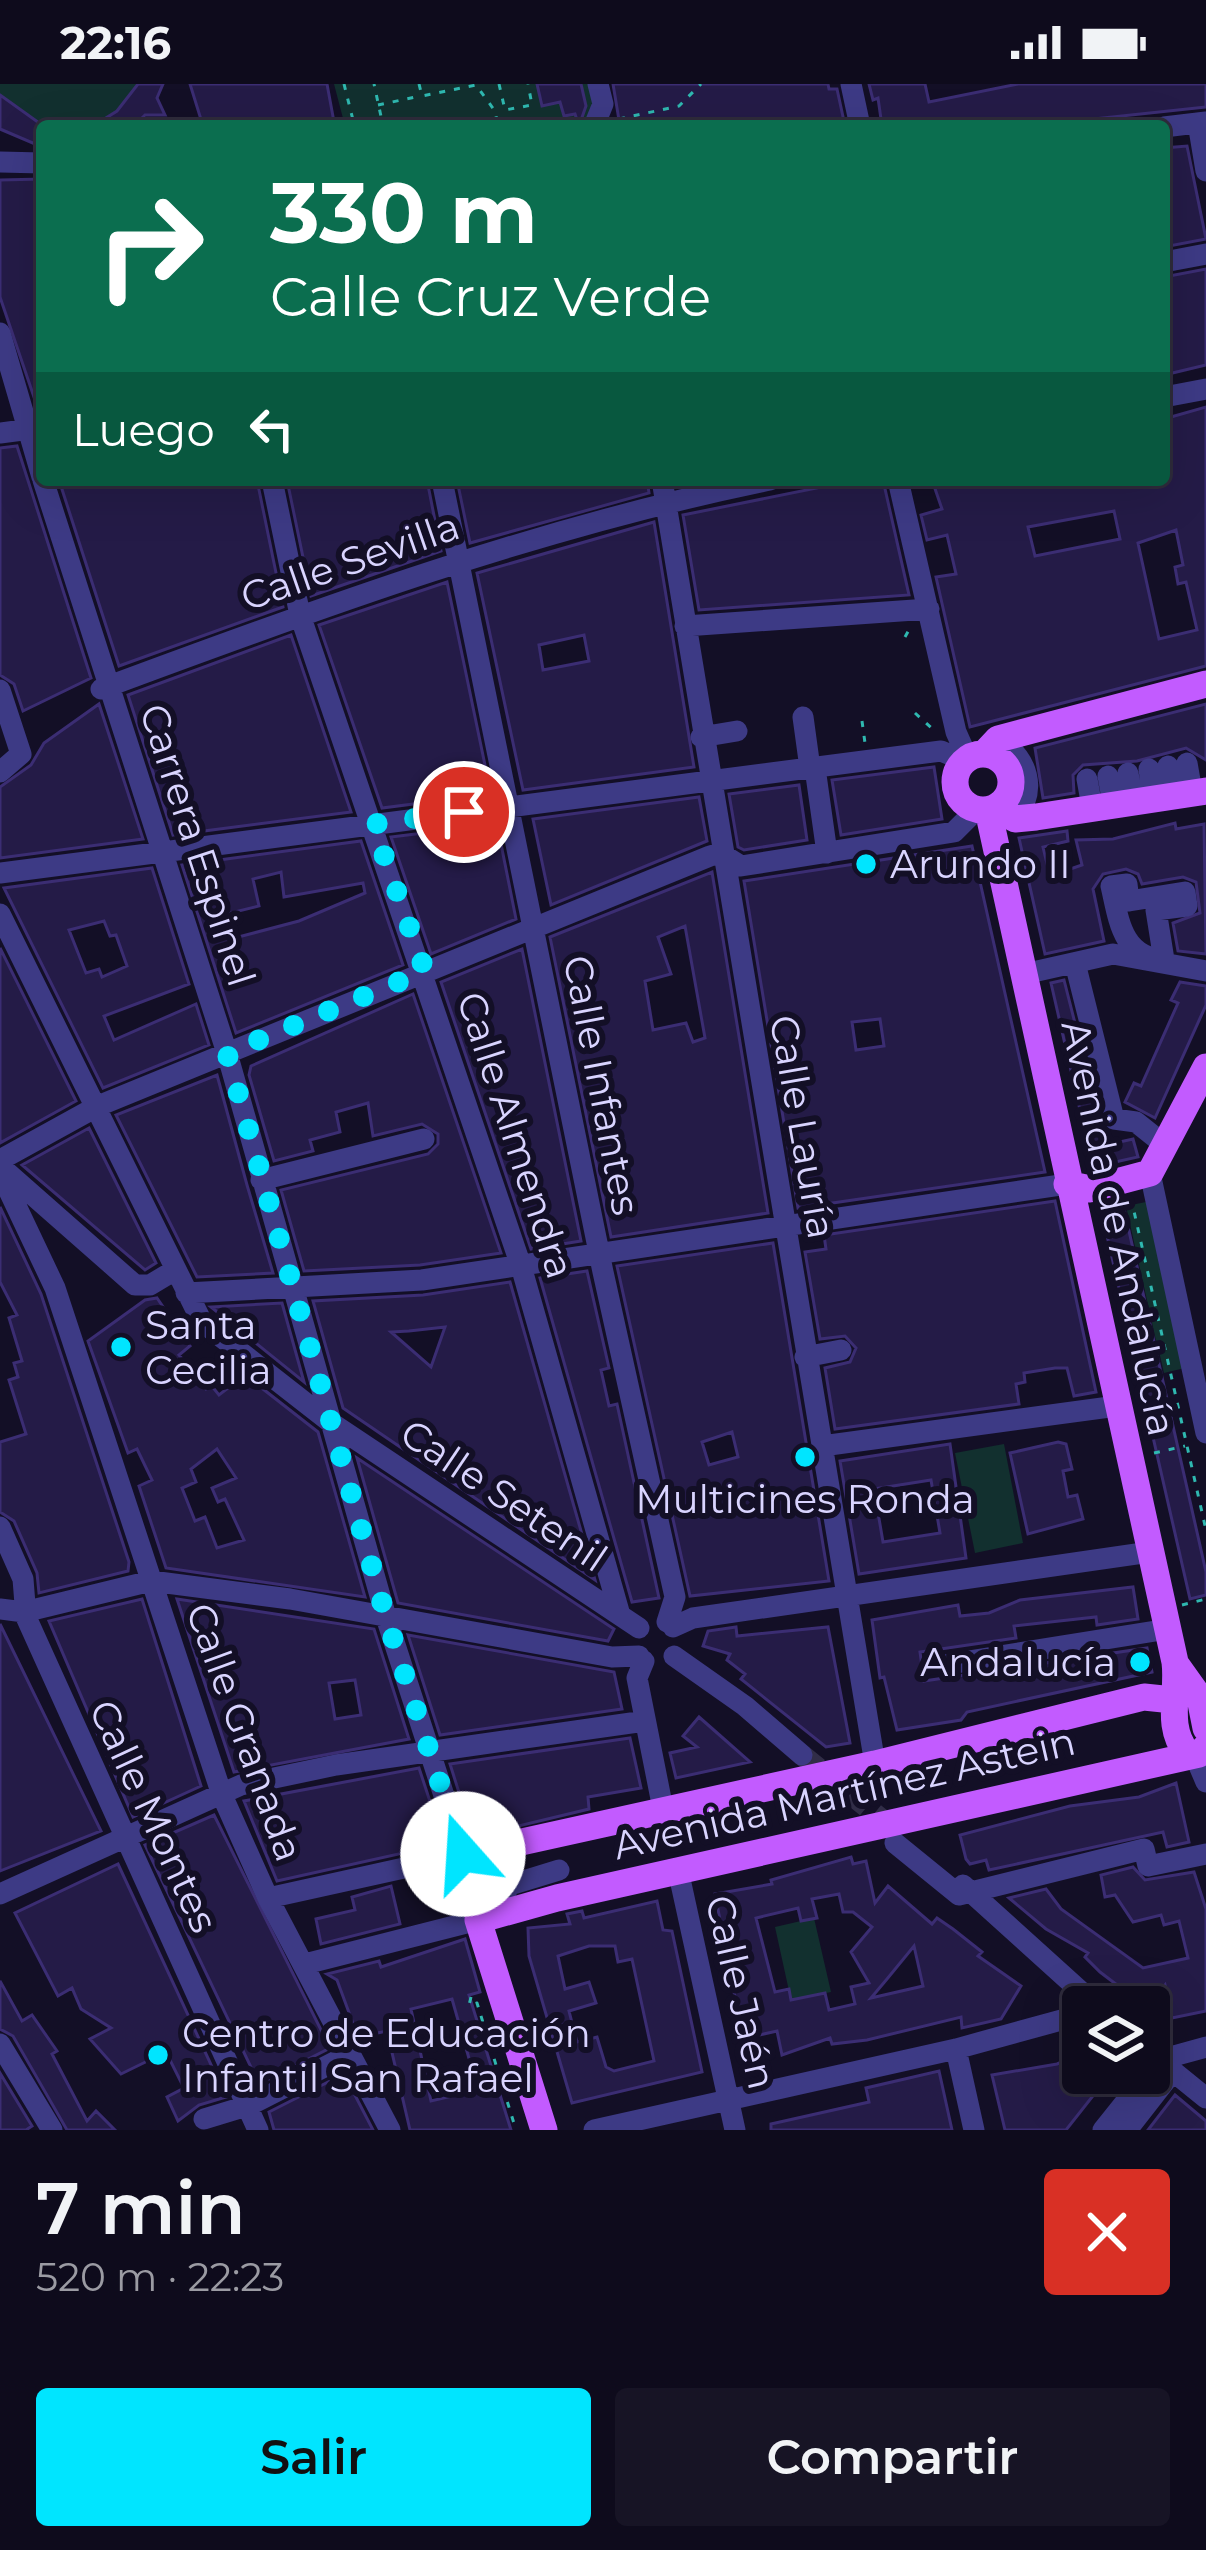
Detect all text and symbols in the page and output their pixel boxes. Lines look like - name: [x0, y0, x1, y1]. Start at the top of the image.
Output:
- text: 22:16: [60, 15, 171, 70]
- text: 330 m: [270, 162, 538, 264]
- icon: right: [72, 168, 228, 324]
- text: Calle Cruz Verde: [270, 264, 711, 330]
- icon: left: [239, 396, 305, 462]
- text: Luego: [72, 402, 215, 457]
- street label: Calle Sevilla: [234, 501, 466, 621]
- street label: Carrera Espinel: [130, 698, 266, 992]
- pin: [413, 761, 515, 863]
- icon: arrive: [431, 779, 497, 845]
- place label: Arundo II: [890, 840, 1071, 888]
- marker: Arundo II: [853, 851, 879, 877]
- street label: Calle Infantes: [553, 951, 651, 1219]
- street label: Calle Almendra: [447, 986, 585, 1284]
- street label: Calle Lauría: [760, 1011, 846, 1243]
- street label: Avenida de Andalucía: [1052, 1016, 1186, 1440]
- place label: Santa Cecilia: [145, 1301, 271, 1394]
- marker: Santa Cecilia: [108, 1334, 134, 1360]
- street label: Calle Setenil: [392, 1408, 616, 1582]
- marker: Multicines Ronda: [792, 1444, 818, 1470]
- place label: Multicines Ronda: [635, 1475, 975, 1523]
- street label: Calle Granada: [176, 1596, 314, 1868]
- place label: Andalucía: [920, 1638, 1116, 1686]
- marker: Andalucía: [1127, 1649, 1153, 1675]
- street label: Calle Montes: [79, 1692, 229, 1940]
- street label: Avenida Martínez Astein: [608, 1716, 1080, 1870]
- position arrow: [400, 1791, 526, 1917]
- street label: Calle Jaén: [695, 1890, 787, 2094]
- map controls: [1062, 1986, 1170, 2094]
- button: layers: [1062, 1986, 1170, 2094]
- place label: Centro de Educación Infantil San Rafael: [182, 2009, 591, 2102]
- marker: Centro de Educación Infantil San Rafael: [145, 2042, 171, 2068]
- text: 7 min: [36, 2164, 246, 2252]
- button: close: [1044, 2169, 1170, 2295]
- text: 520 m · 22:23: [36, 2253, 284, 2301]
- button: Salir: [36, 2388, 591, 2526]
- button: Compartir: [615, 2388, 1170, 2526]

